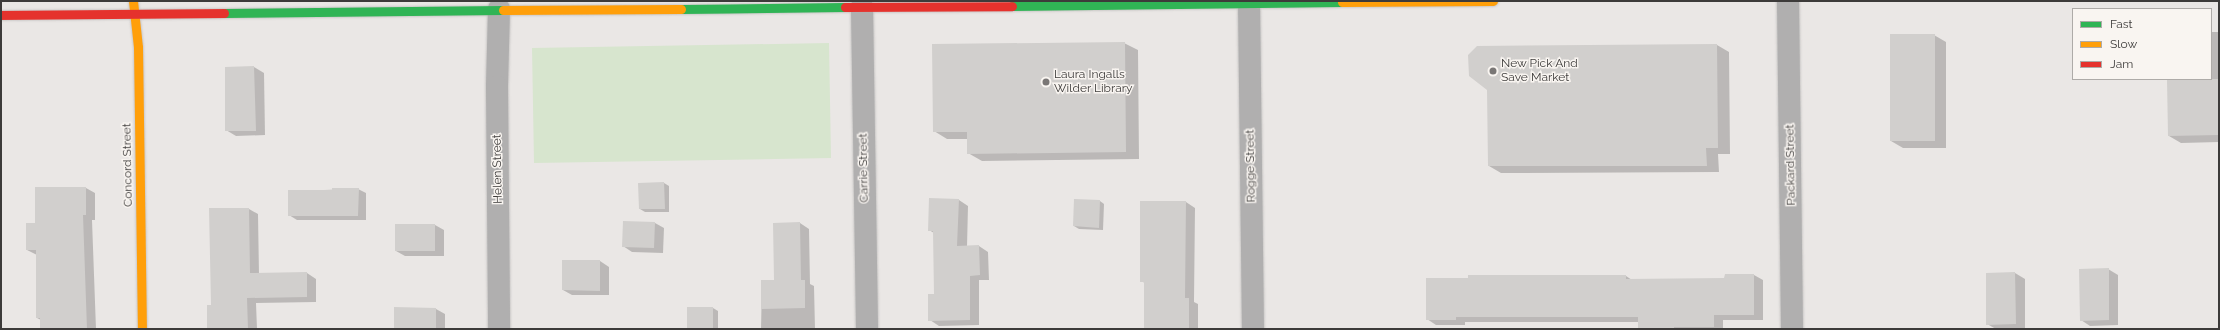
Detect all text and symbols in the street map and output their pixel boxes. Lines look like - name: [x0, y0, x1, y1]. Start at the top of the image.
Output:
- legend: [2072, 8, 2212, 80]
- text: Fast: [2110, 17, 2133, 31]
- text: Slow: [2110, 37, 2137, 51]
- place label: New Pick And Save Market: [1501, 57, 1579, 85]
- text: Jam: [2110, 57, 2133, 71]
- marker: New Pick And Save Market: [1488, 66, 1498, 76]
- place label: Laura Ingalls Wilder Library: [1054, 68, 1133, 96]
- marker: Laura Ingalls Wilder Library: [1041, 77, 1051, 87]
- street label: Concord Street: [120, 123, 136, 207]
- street label: Packard Street: [1783, 124, 1799, 206]
- street label: Rogge Street: [1243, 129, 1259, 203]
- street label: Carrie Street: [856, 133, 872, 203]
- street label: Helen Street: [490, 134, 506, 204]

